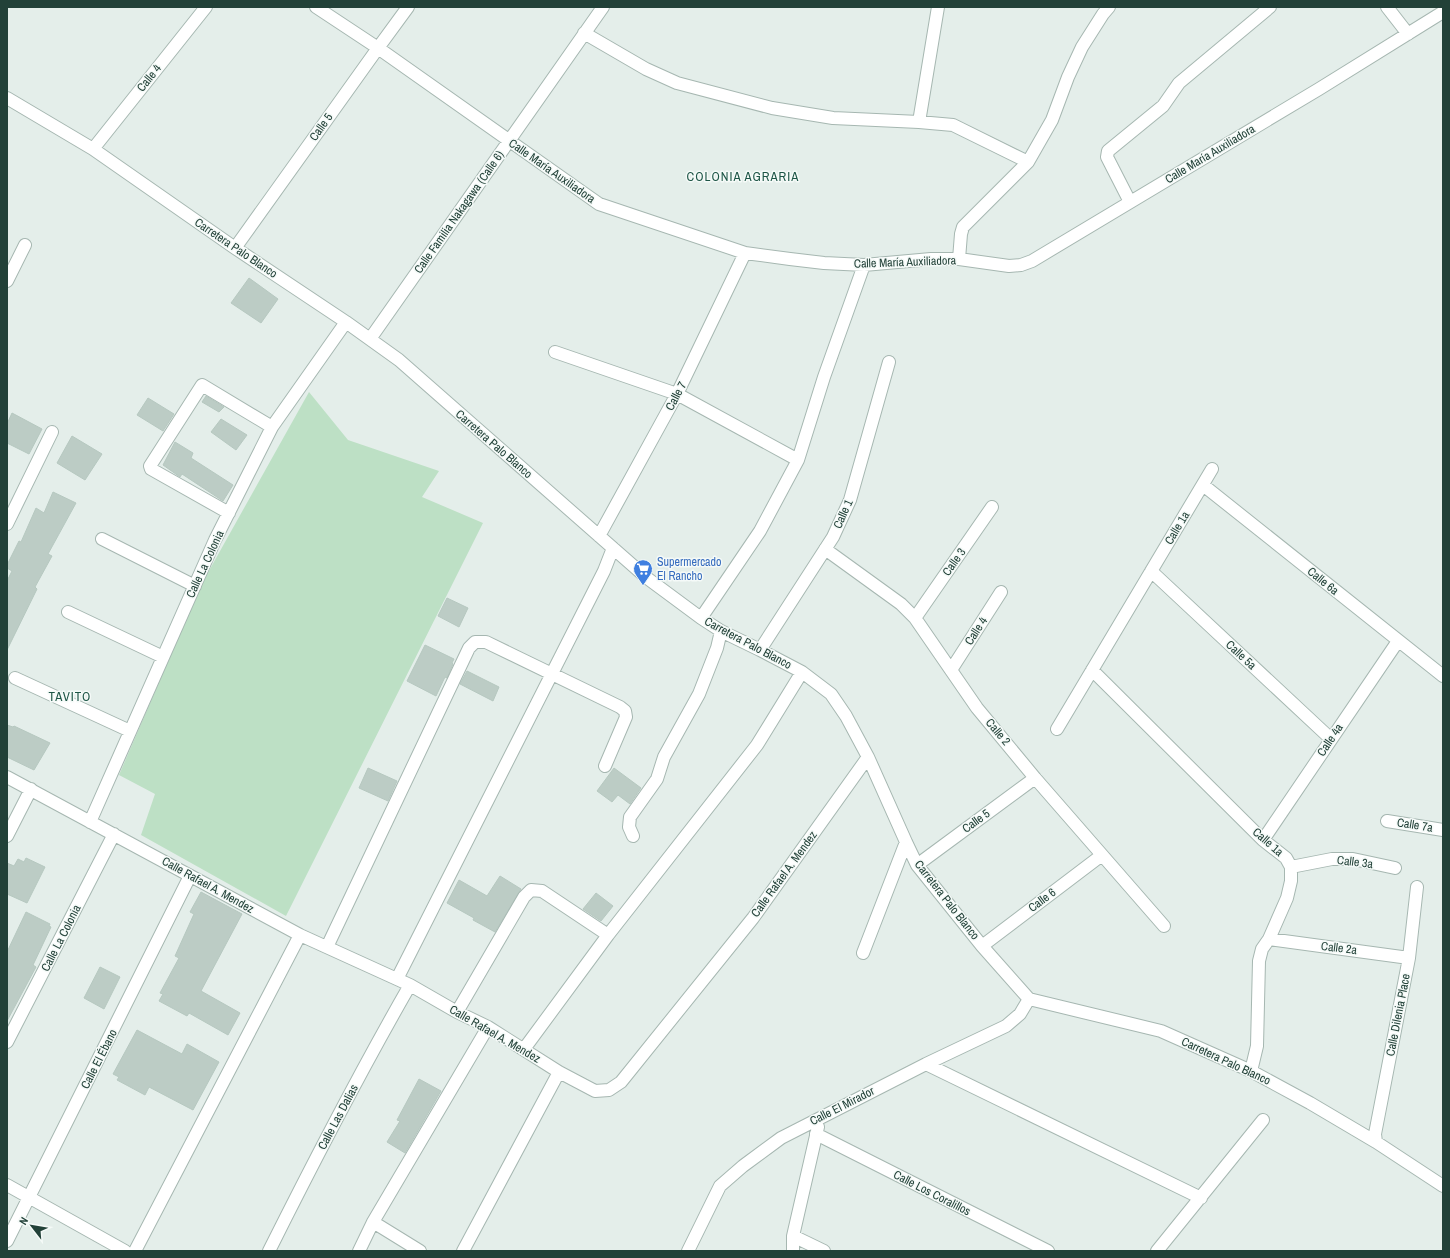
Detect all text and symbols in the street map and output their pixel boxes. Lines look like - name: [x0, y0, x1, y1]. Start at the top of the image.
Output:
- street label: Calle 4: [133, 61, 165, 95]
- street label: Calle 5: [306, 109, 337, 144]
- street label: Calle María Auxiliadora: [1162, 121, 1258, 187]
- street label: Calle María Auxiliadora: [506, 135, 599, 207]
- street label: Calle Familia Nakagawa (Calle 6): [410, 147, 508, 277]
- district label: COLONIA AGRARIA: [687, 168, 799, 185]
- street label: Carretera Palo Blanco: [191, 214, 281, 282]
- street label: Calle María Auxiliadora: [854, 252, 957, 272]
- street label: Calle 7: [662, 378, 690, 413]
- street label: Carretera Palo Blanco: [452, 406, 536, 482]
- street label: Calle 1: [829, 496, 857, 531]
- street label: Calle 1a: [1161, 508, 1193, 548]
- street label: Calle La Colonia: [182, 527, 228, 600]
- street label: Calle 3: [939, 545, 969, 579]
- place label: Supermercado El Rancho: [657, 554, 722, 584]
- supermarket icon: Supermercado El Rancho: [632, 558, 654, 586]
- street label: Calle 6a: [1304, 563, 1342, 599]
- street label: Carretera Palo Blanco: [702, 613, 794, 673]
- street label: Calle 4: [961, 613, 991, 648]
- street label: Calle 5a: [1222, 637, 1260, 674]
- district label: TAVITO: [49, 688, 91, 705]
- street label: Calle 2: [982, 715, 1014, 749]
- street label: Calle 4a: [1313, 720, 1347, 759]
- street label: Calle 5: [959, 805, 994, 836]
- street label: Calle 7a: [1396, 814, 1435, 836]
- street label: Calle 1a: [1249, 824, 1287, 860]
- street label: Calle Rafael A. Mendez: [747, 828, 821, 920]
- street label: Calle 3a: [1336, 852, 1374, 872]
- street label: Calle Rafael A. Mendez: [159, 853, 257, 917]
- street label: Carretera Palo Blanco: [911, 857, 983, 943]
- street label: Calle 6: [1025, 884, 1059, 916]
- street label: Calle La Colonia: [37, 901, 85, 974]
- street label: Calle 2a: [1320, 938, 1358, 958]
- street label: Calle Dilenia Place: [1382, 972, 1414, 1058]
- street label: Calle Rafael A. Mendez: [446, 1001, 544, 1067]
- street label: Calle El Ébano: [77, 1026, 121, 1092]
- street label: Carretera Palo Blanco: [1179, 1033, 1273, 1089]
- street label: Calle Las Dalias: [314, 1082, 362, 1152]
- street label: Calle El Mirador: [807, 1083, 878, 1129]
- street label: Calle Los Coralillos: [891, 1167, 973, 1219]
- north arrow: [12, 1206, 52, 1246]
- text: N: [16, 1214, 31, 1227]

